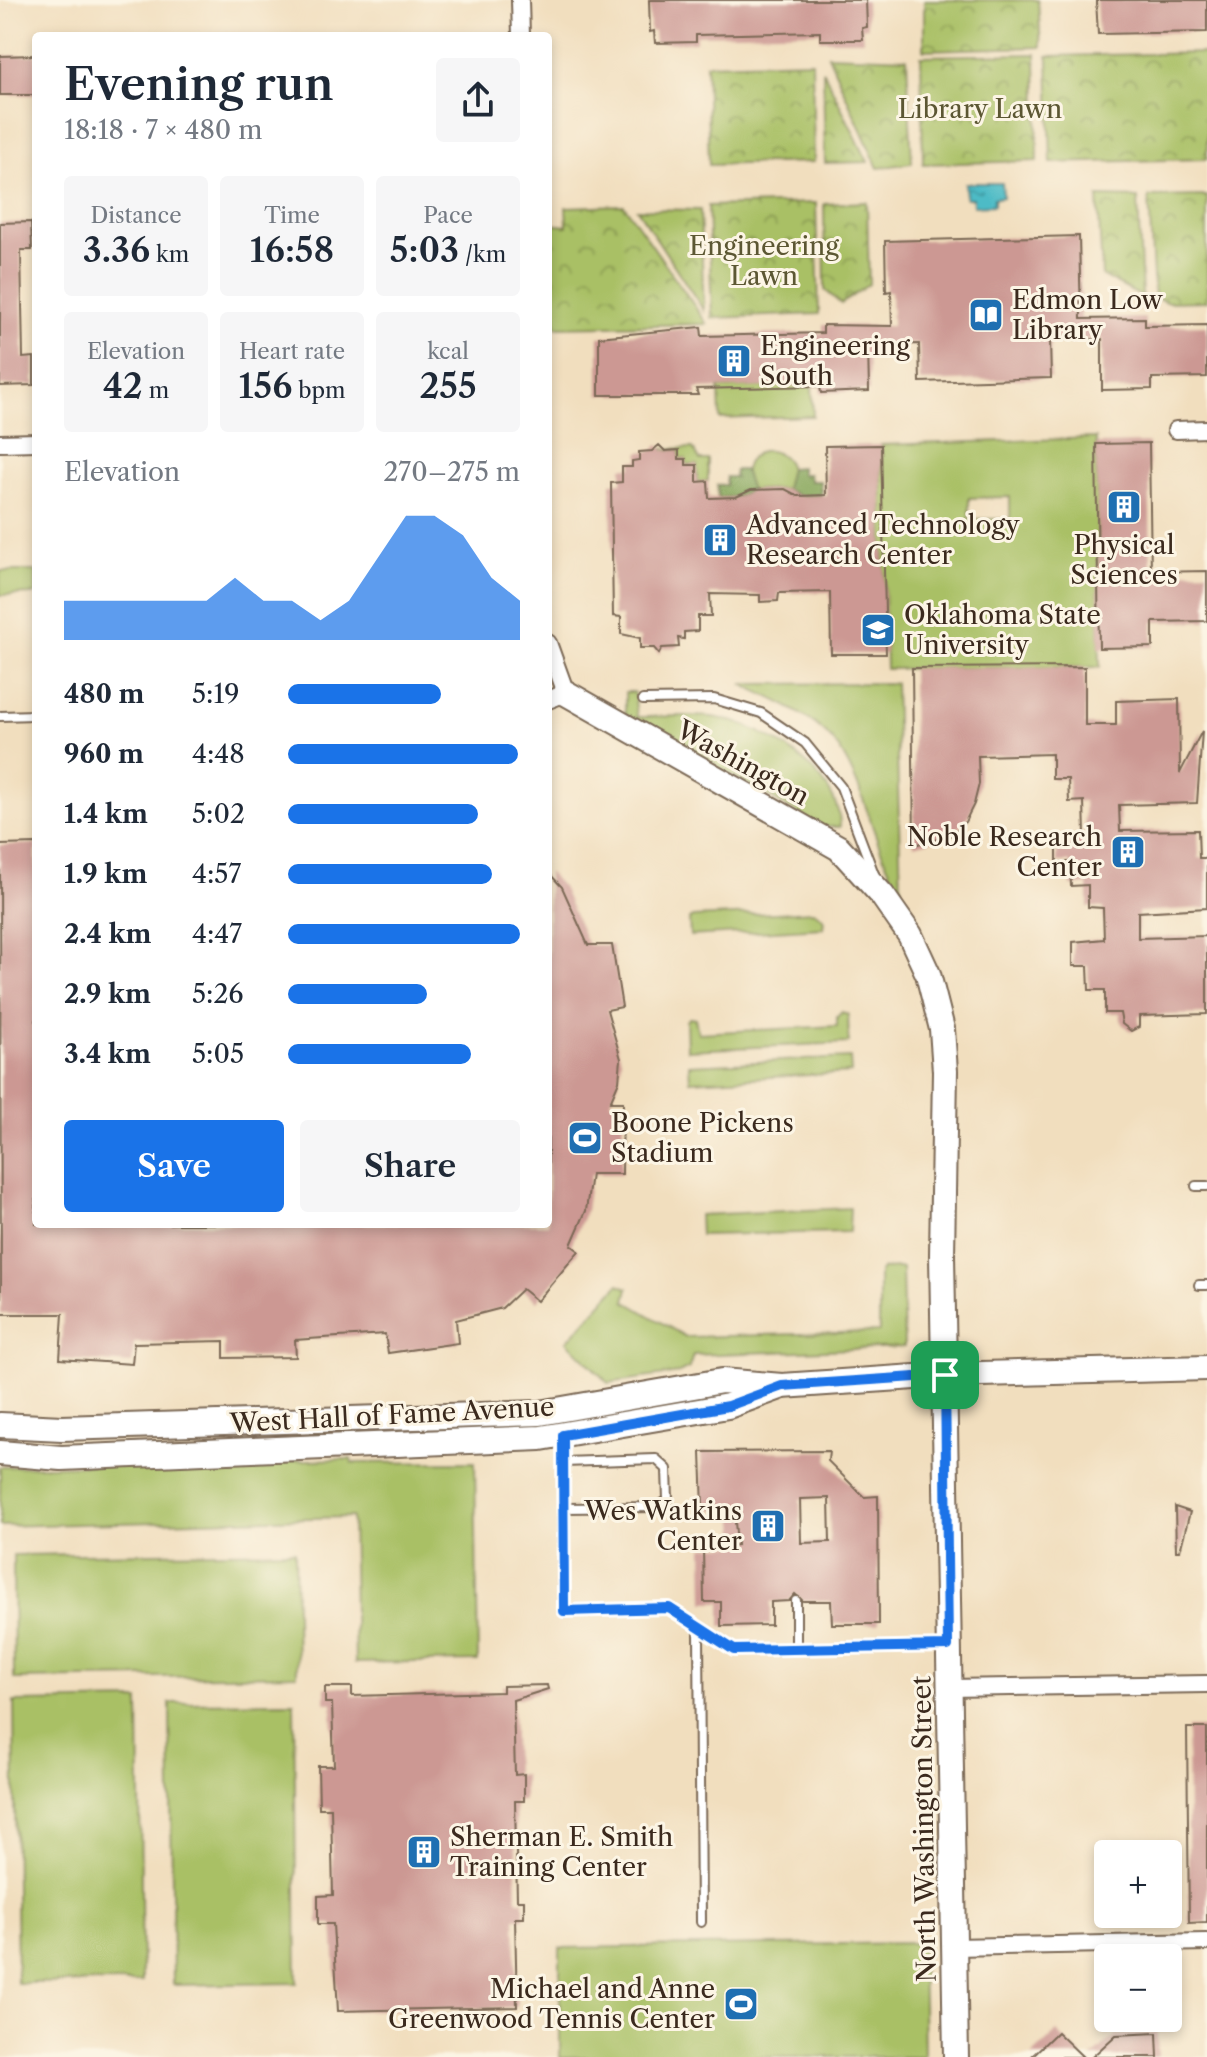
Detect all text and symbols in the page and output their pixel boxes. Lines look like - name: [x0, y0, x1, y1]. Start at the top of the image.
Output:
- text: Evening run: [64, 57, 334, 111]
- button: share: [436, 58, 520, 142]
- park label: Library Lawn: [898, 93, 1062, 125]
- text: 18:18 · 7 × 480 m: [64, 114, 262, 146]
- text: Distance: [90, 202, 182, 229]
- text: Time: [264, 202, 320, 229]
- text: Pace: [423, 202, 473, 229]
- text: 3.36: [83, 229, 150, 271]
- text: 16:58: [250, 229, 334, 271]
- text: 5:03: [390, 229, 459, 271]
- park label: Engineering Lawn: [689, 230, 839, 292]
- text: km: [150, 241, 189, 268]
- text: /km: [459, 241, 506, 268]
- place label: Edmon Low Library: [1012, 284, 1163, 346]
- library icon: Edmon Low Library: [967, 296, 1005, 334]
- place label: Engineering South: [760, 330, 910, 392]
- text: Elevation: [87, 338, 185, 365]
- text: Heart rate: [239, 338, 345, 365]
- text: kcal: [427, 338, 469, 365]
- building icon: Engineering South: [715, 342, 753, 380]
- text: 42: [103, 365, 143, 407]
- text: 156: [239, 365, 292, 407]
- text: 255: [419, 365, 477, 407]
- text: m: [143, 377, 169, 404]
- text: bpm: [292, 377, 346, 404]
- text: Elevation: [64, 456, 180, 488]
- text: 270–275 m: [383, 456, 520, 488]
- building icon: Physical Sciences: [1105, 488, 1143, 526]
- place label: Advanced Technology Research Center: [745, 509, 1020, 571]
- building icon: Advanced Technology Research Center: [701, 521, 739, 559]
- place label: Physical Sciences: [1070, 529, 1178, 591]
- place label: Oklahoma State University: [904, 599, 1101, 661]
- school or university icon: Oklahoma State University: [859, 611, 897, 649]
- text: 480 m: [64, 678, 144, 710]
- text: 5:19: [192, 678, 240, 710]
- street label: Washington: [670, 713, 815, 813]
- text: 960 m: [64, 738, 144, 770]
- text: 4:48: [192, 738, 245, 770]
- text: 1.4 km: [64, 798, 148, 830]
- text: 5:02: [192, 798, 245, 830]
- place label: Noble Research Center: [907, 821, 1102, 883]
- building icon: Noble Research Center: [1109, 833, 1147, 871]
- text: 1.9 km: [64, 858, 147, 890]
- text: 4:57: [192, 858, 241, 890]
- text: 2.4 km: [64, 918, 152, 950]
- text: 4:47: [192, 918, 242, 950]
- text: 2.9 km: [64, 978, 151, 1010]
- text: 5:26: [192, 978, 244, 1010]
- text: 3.4 km: [64, 1038, 151, 1070]
- text: 5:05: [192, 1038, 244, 1070]
- place label: Boone Pickens Stadium: [611, 1107, 794, 1169]
- sports icon: Boone Pickens Stadium: [566, 1119, 604, 1157]
- button: Save: [64, 1120, 284, 1212]
- button: Share: [300, 1120, 520, 1212]
- pin: [911, 1341, 979, 1409]
- icon: arrive: [923, 1353, 967, 1397]
- street label: West Hall of Fame Avenue: [228, 1391, 555, 1440]
- place label: Wes Watkins Center: [583, 1495, 742, 1557]
- building icon: Wes Watkins Center: [749, 1507, 787, 1545]
- street label: North Washington Street: [905, 1675, 943, 1983]
- place label: Sherman E. Smith Training Center: [450, 1821, 673, 1883]
- building icon: Sherman E. Smith Training Center: [405, 1833, 443, 1871]
- map controls: [1094, 1840, 1182, 2032]
- button: +: [1094, 1840, 1182, 1928]
- button: −: [1094, 1944, 1182, 2032]
- place label: Michael and Anne Greenwood Tennis Center: [388, 1973, 715, 2035]
- sports icon: Michael and Anne Greenwood Tennis Center: [722, 1985, 760, 2023]

